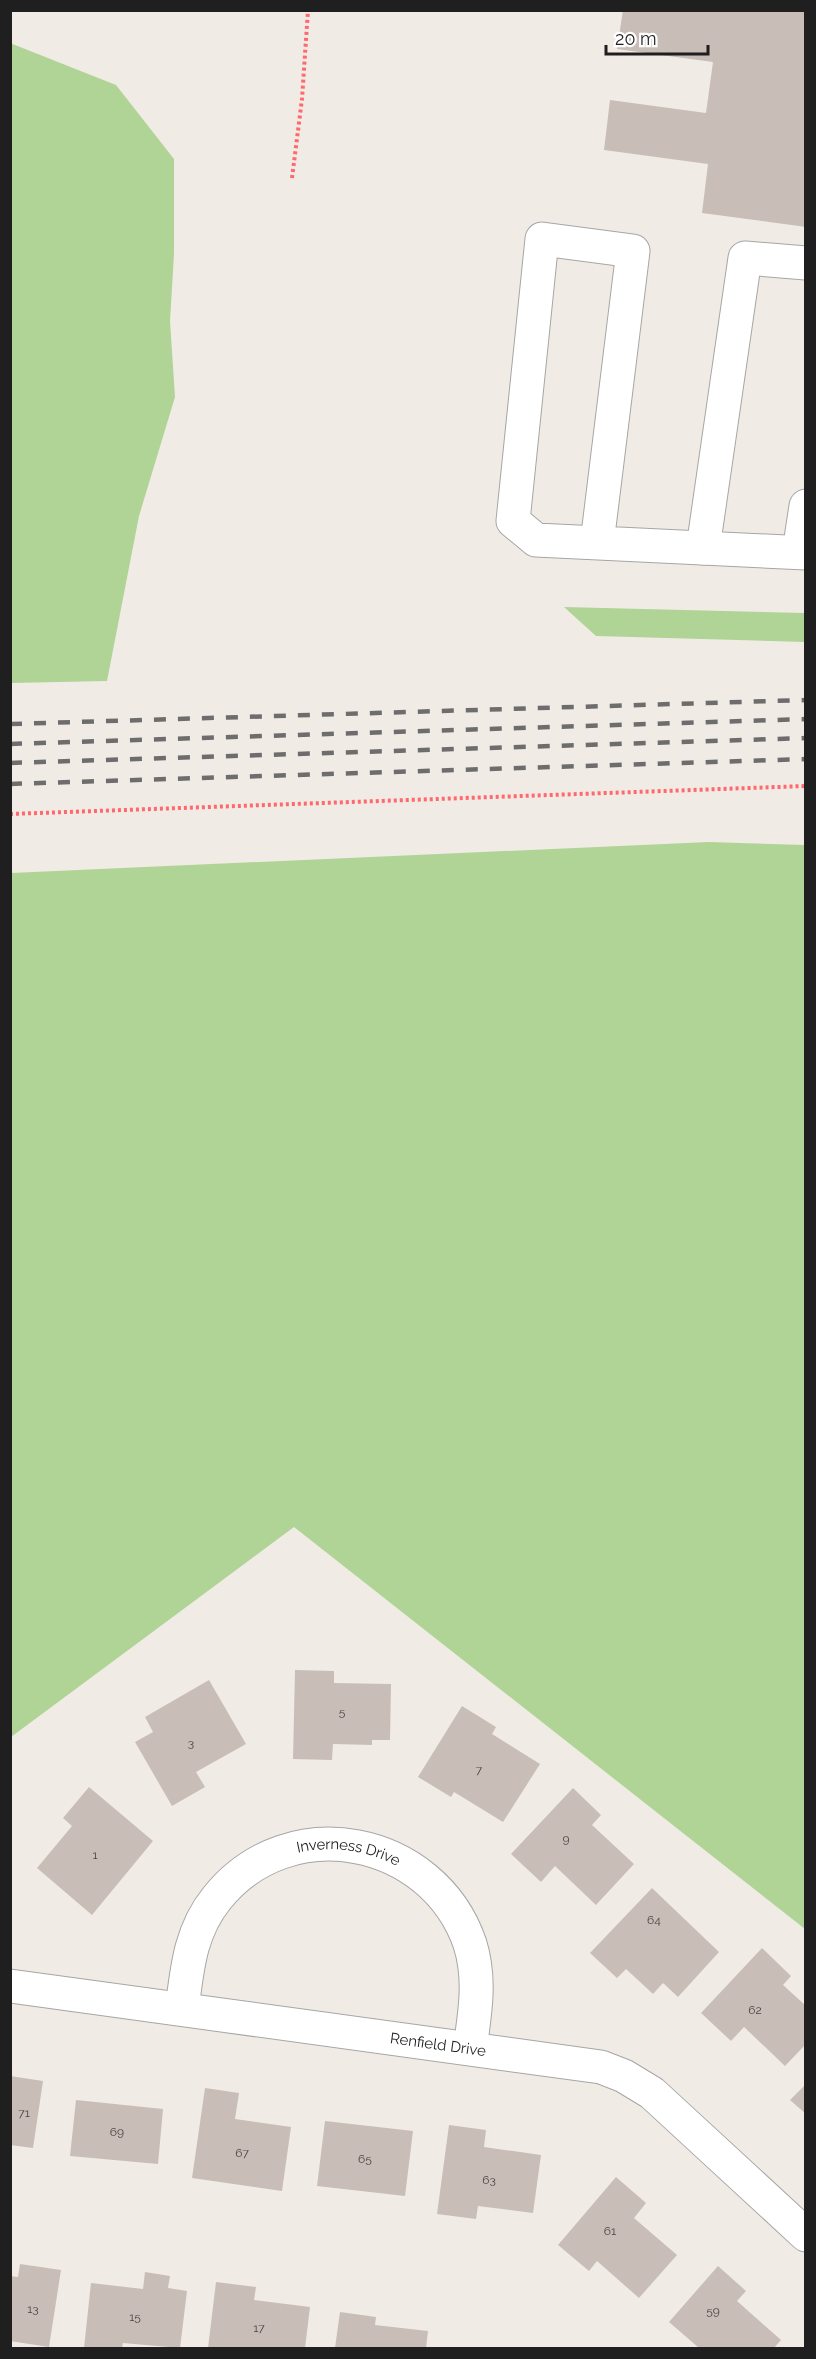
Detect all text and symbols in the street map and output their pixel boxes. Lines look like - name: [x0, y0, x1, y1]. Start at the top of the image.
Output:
- scale bar: [606, 18, 708, 56]
- text: 20 m: [615, 28, 657, 49]
- house number: 5: [339, 1705, 346, 1719]
- house number: 3: [188, 1736, 194, 1750]
- house number: 7: [476, 1763, 483, 1777]
- house number: 9: [562, 1832, 570, 1846]
- street label: Inverness Drive: [295, 1835, 404, 1870]
- house number: 1: [92, 1848, 98, 1862]
- house number: 64: [647, 1913, 661, 1927]
- house number: 62: [748, 2003, 762, 2017]
- street label: Renfield Drive: [389, 2029, 487, 2060]
- house number: 71: [18, 2106, 30, 2120]
- house number: 69: [110, 2125, 124, 2139]
- house number: 67: [235, 2146, 249, 2160]
- house number: 65: [358, 2152, 372, 2166]
- house number: 63: [482, 2173, 496, 2187]
- house number: 61: [604, 2224, 616, 2238]
- house number: 13: [27, 2302, 39, 2316]
- house number: 59: [706, 2304, 720, 2318]
- house number: 15: [129, 2310, 141, 2324]
- house number: 17: [253, 2321, 265, 2335]

